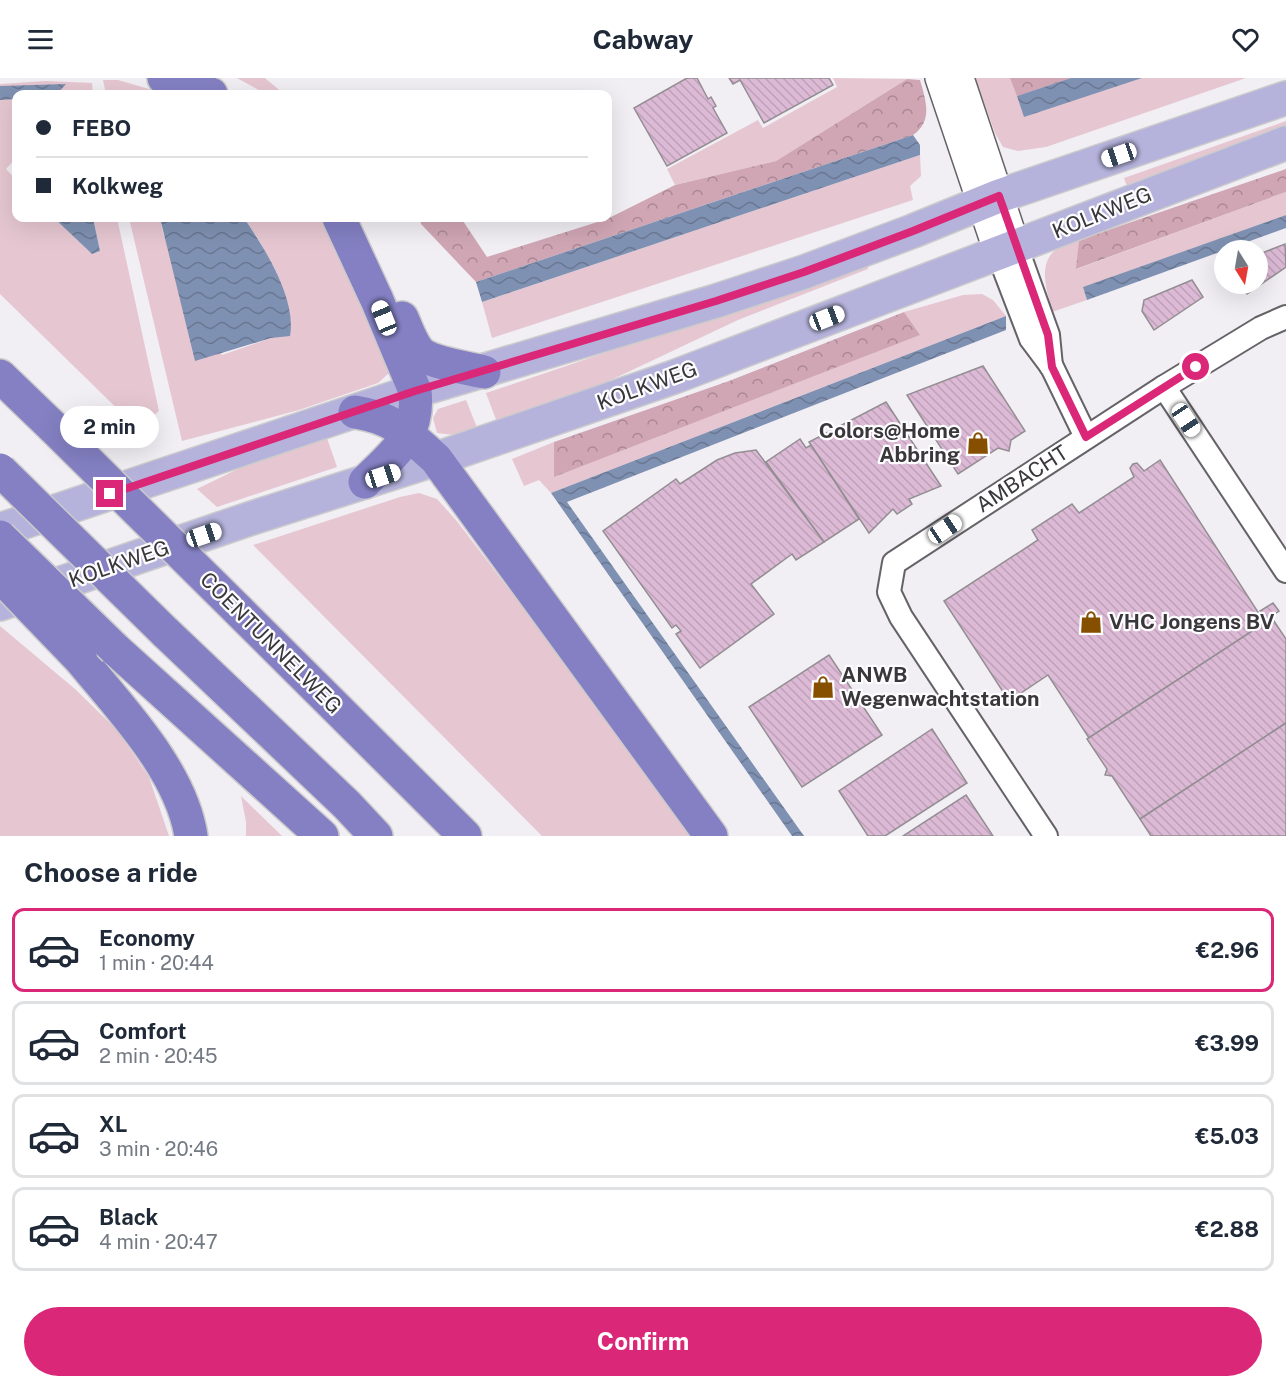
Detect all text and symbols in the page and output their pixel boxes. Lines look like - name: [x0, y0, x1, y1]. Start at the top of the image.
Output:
- icon: menu: [24, 23, 57, 56]
- text: Cabway: [592, 23, 694, 55]
- icon: heart: [1229, 23, 1262, 56]
- text: FEBO: [72, 115, 131, 141]
- car: [1099, 141, 1139, 169]
- text: Kolkweg: [72, 173, 163, 199]
- street label: KOLKWEG: [1049, 181, 1155, 244]
- north arrow: [1214, 240, 1268, 294]
- map controls: [1214, 240, 1268, 294]
- car: [369, 298, 399, 338]
- car: [807, 303, 847, 333]
- route start: [1182, 353, 1209, 380]
- street label: KOLKWEG: [593, 356, 700, 415]
- car: [1168, 400, 1204, 440]
- callout: 2 min: [60, 407, 160, 449]
- text: 2 min: [83, 415, 136, 439]
- place label: Colors@Home Abbring: [819, 418, 960, 467]
- shop icon: Colors@Home Abbring: [965, 430, 991, 456]
- street label: AMBACHT: [971, 440, 1072, 518]
- car: [363, 462, 403, 490]
- route end: [96, 480, 123, 507]
- car: [925, 511, 965, 547]
- car: [184, 521, 224, 549]
- street label: KOLKWEG: [65, 535, 172, 592]
- street label: COENTUNNELWEG: [195, 567, 347, 719]
- shop icon: VHC Jongens BV: [1078, 609, 1104, 635]
- place label: VHC Jongens BV: [1109, 609, 1275, 634]
- place label: ANWB Wegenwachtstation: [841, 662, 1040, 711]
- shop icon: ANWB Wegenwachtstation: [810, 674, 836, 700]
- text: Choose a ride: [24, 856, 198, 888]
- icon: car: [27, 923, 81, 977]
- text: Economy: [99, 925, 195, 951]
- text: €2.96: [1196, 937, 1259, 963]
- text: 1 min · 20:44: [99, 951, 214, 975]
- icon: car: [27, 1016, 81, 1070]
- text: Comfort: [99, 1018, 186, 1044]
- text: €3.99: [1195, 1030, 1259, 1056]
- text: 2 min · 20:45: [99, 1044, 218, 1068]
- icon: car: [27, 1109, 81, 1163]
- text: XL: [99, 1111, 127, 1137]
- text: €5.03: [1195, 1123, 1259, 1149]
- text: 3 min · 20:46: [99, 1137, 218, 1161]
- icon: car: [27, 1202, 81, 1256]
- text: Black: [99, 1204, 158, 1230]
- text: €2.88: [1195, 1216, 1259, 1242]
- text: 4 min · 20:47: [99, 1230, 218, 1254]
- button: Confirm: [24, 1307, 1262, 1376]

